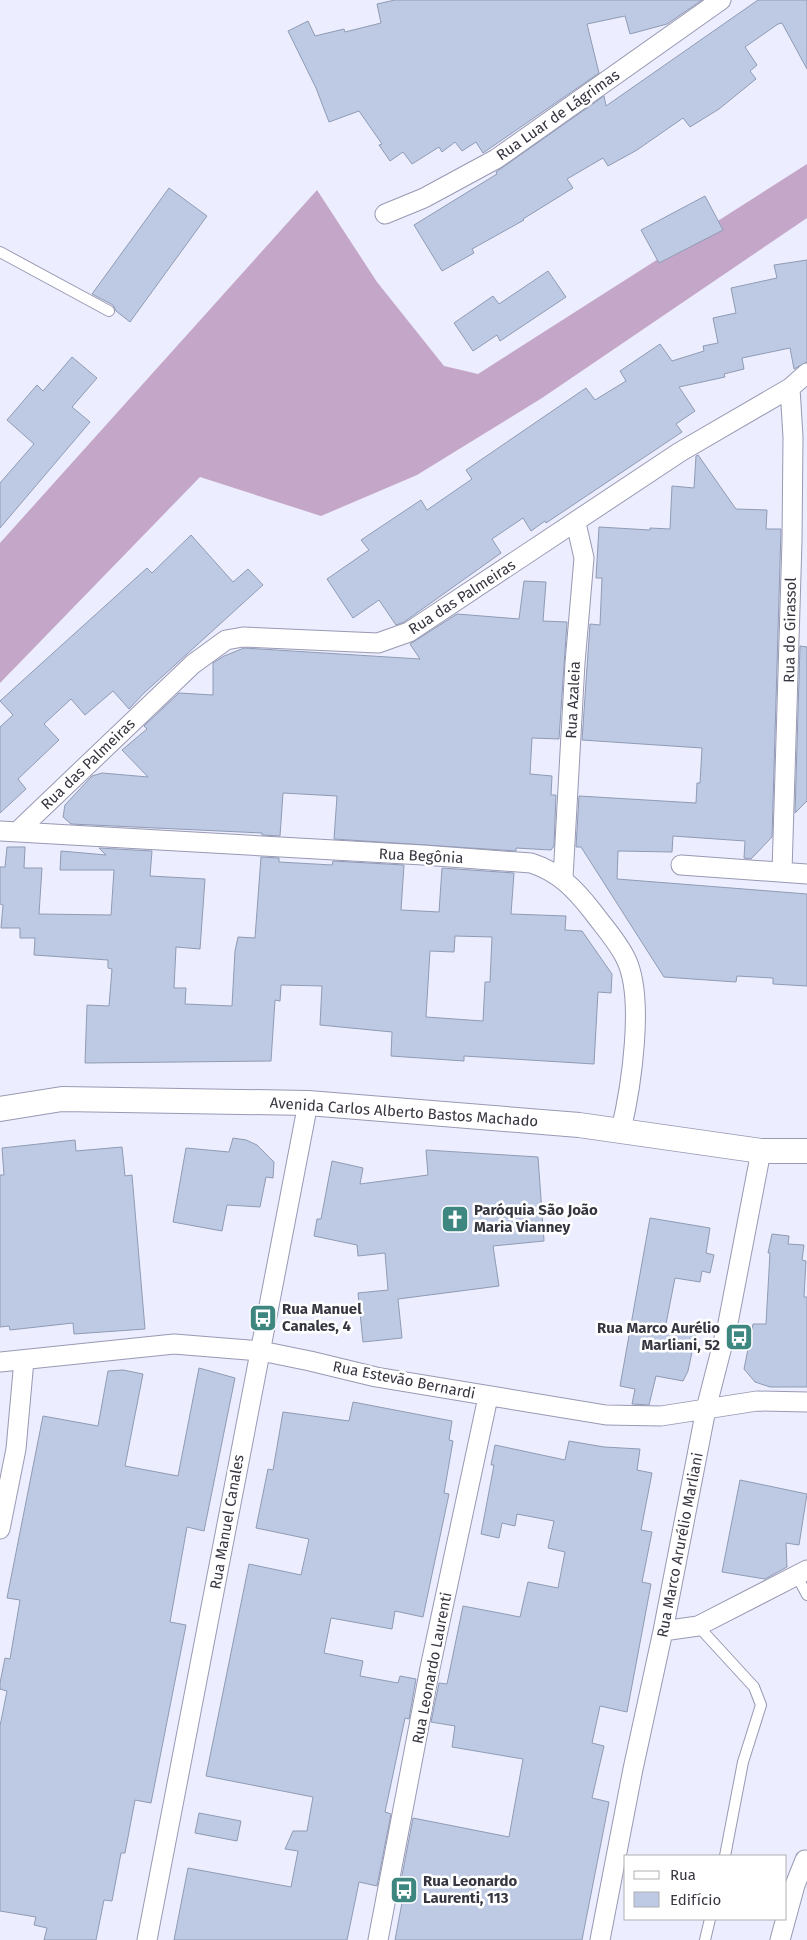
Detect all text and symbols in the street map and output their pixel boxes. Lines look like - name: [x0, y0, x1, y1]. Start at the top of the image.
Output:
- street label: Rua Luar de Lágrimas: [493, 66, 623, 164]
- street label: Rua das Palmeiras: [405, 556, 519, 638]
- street label: Rua do Girassol: [780, 576, 800, 683]
- street label: Rua Azaleia: [562, 661, 584, 739]
- street label: Rua das Palmeiras: [37, 715, 139, 813]
- street label: Rua Begônia: [378, 845, 464, 867]
- street label: Avenida Carlos Alberto Bastos Machado: [269, 1094, 539, 1130]
- place label: Paróquia São João Maria Vianney: [474, 1201, 598, 1236]
- church icon: Paróquia São João Maria Vianney: [440, 1204, 470, 1234]
- place label: Rua Manuel Canales, 4: [282, 1300, 362, 1335]
- bus stop icon: Rua Manuel Canales, 4: [248, 1303, 278, 1333]
- place label: Rua Marco Aurélio Marliani, 52: [597, 1319, 720, 1354]
- bus stop icon: Rua Marco Aurélio Marliani, 52: [724, 1322, 754, 1352]
- street label: Rua Estevão Bernardi: [331, 1357, 477, 1403]
- street label: Rua Marco Arurélio Marliani: [653, 1451, 707, 1639]
- street label: Rua Manuel Canales: [206, 1453, 248, 1591]
- street label: Rua Leonardo Laurenti: [408, 1591, 456, 1745]
- legend: [624, 1855, 787, 1920]
- text: Rua: [670, 1866, 696, 1884]
- place label: Rua Leonardo Laurenti, 113: [423, 1872, 517, 1907]
- bus stop icon: Rua Leonardo Laurenti, 113: [389, 1875, 419, 1905]
- text: Edifício: [670, 1891, 721, 1909]

